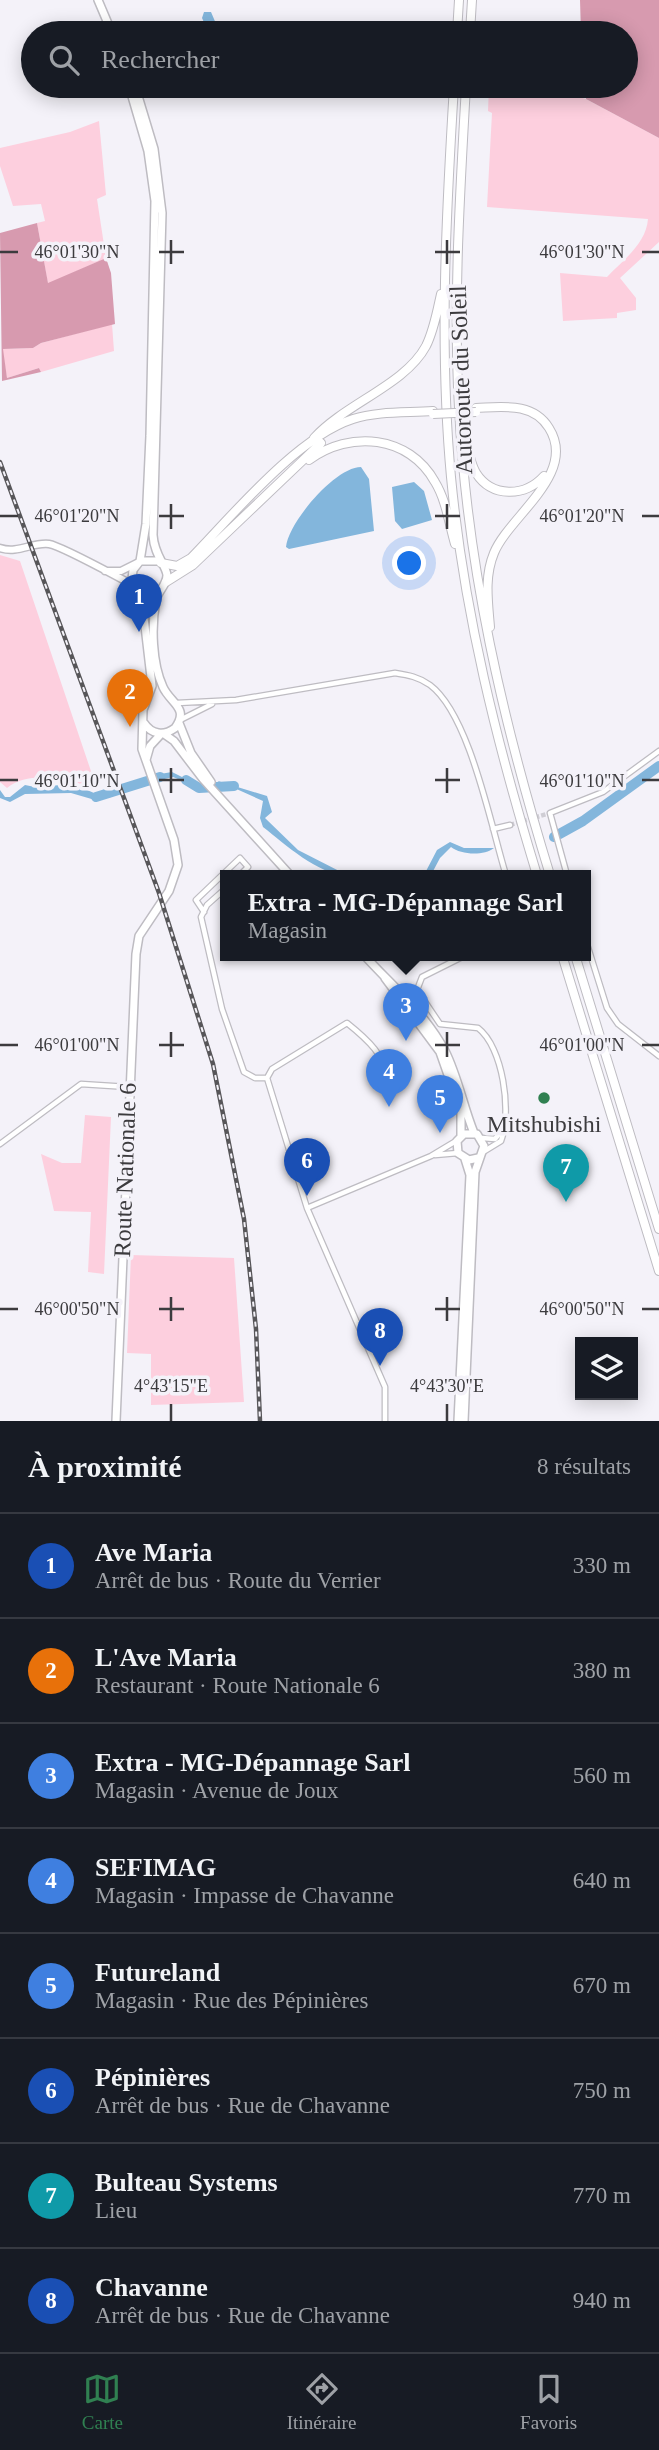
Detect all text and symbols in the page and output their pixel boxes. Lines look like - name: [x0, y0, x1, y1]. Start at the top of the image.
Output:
- search box: [21, 21, 638, 98]
- icon: search: [45, 41, 83, 79]
- text: Rechercher: [101, 45, 219, 74]
- text: 46°01'30"N: [35, 242, 119, 262]
- text: 46°01'30"N: [540, 242, 624, 262]
- street label: Autoroute du Soleil: [445, 285, 477, 475]
- text: 46°01'20"N: [35, 506, 119, 526]
- text: 46°01'20"N: [540, 506, 624, 526]
- your location: [392, 546, 426, 580]
- pin: 1: [116, 574, 162, 632]
- pin: 2: [107, 669, 153, 727]
- text: 46°01'10"N: [35, 771, 119, 791]
- text: 46°01'10"N: [540, 771, 624, 791]
- popup: [220, 870, 591, 961]
- text: Extra - MG-Dépannage Sarl: [248, 888, 563, 917]
- text: Magasin: [248, 918, 327, 943]
- pin: 3: [383, 983, 429, 1041]
- text: 46°01'00"N: [35, 1035, 119, 1055]
- text: 46°01'00"N: [540, 1035, 624, 1055]
- pin: 4: [366, 1049, 412, 1107]
- pin: 5: [417, 1075, 463, 1133]
- street label: Route Nationale 6: [109, 1082, 141, 1258]
- marker: Mitshubishi: [536, 1090, 552, 1106]
- place label: Mitshubishi: [487, 1111, 602, 1137]
- pin: 6: [284, 1138, 330, 1196]
- pin: 7: [543, 1144, 589, 1202]
- text: 46°00'50"N: [35, 1299, 119, 1319]
- text: 46°00'50"N: [540, 1299, 624, 1319]
- pin: 8: [357, 1308, 403, 1366]
- map controls: [575, 1337, 638, 1400]
- button: layers: [575, 1337, 638, 1400]
- text: 4°43'15"E: [134, 1376, 208, 1396]
- text: 4°43'30"E: [410, 1376, 484, 1396]
- text: À proximité: [28, 1450, 182, 1483]
- text: 8 résultats: [537, 1454, 631, 1479]
- text: Ave Maria: [95, 1538, 212, 1567]
- text: 1: [45, 1553, 57, 1578]
- text: 330 m: [573, 1553, 631, 1578]
- text: Arrêt de bus · Route du Verrier: [95, 1568, 381, 1593]
- text: L'Ave Maria: [95, 1643, 237, 1672]
- text: 2: [45, 1658, 57, 1683]
- text: 380 m: [573, 1658, 631, 1683]
- text: Restaurant · Route Nationale 6: [95, 1673, 380, 1698]
- text: Extra - MG-Dépannage Sarl: [95, 1748, 411, 1777]
- text: 3: [45, 1763, 57, 1788]
- text: 560 m: [573, 1763, 631, 1788]
- text: Magasin · Avenue de Joux: [95, 1778, 339, 1803]
- text: SEFIMAG: [95, 1853, 216, 1882]
- text: 4: [45, 1868, 57, 1893]
- text: 640 m: [573, 1868, 631, 1893]
- text: Magasin · Impasse de Chavanne: [95, 1883, 394, 1908]
- text: Futureland: [95, 1958, 220, 1987]
- text: 5: [45, 1973, 57, 1998]
- text: 670 m: [573, 1973, 631, 1998]
- text: Magasin · Rue des Pépinières: [95, 1988, 368, 2013]
- text: Pépinières: [95, 2063, 210, 2092]
- text: 6: [45, 2078, 57, 2103]
- text: 750 m: [573, 2078, 631, 2103]
- text: Arrêt de bus · Rue de Chavanne: [95, 2093, 390, 2118]
- text: Bulteau Systems: [95, 2168, 278, 2197]
- text: 7: [45, 2183, 57, 2208]
- text: 770 m: [573, 2183, 631, 2208]
- text: Lieu: [95, 2198, 137, 2223]
- text: Chavanne: [95, 2273, 208, 2302]
- text: 8: [45, 2288, 57, 2313]
- text: 940 m: [573, 2288, 631, 2313]
- text: Arrêt de bus · Rue de Chavanne: [95, 2303, 390, 2328]
- tab: Carte: [82, 2370, 123, 2434]
- tab: Itinéraire: [287, 2370, 356, 2434]
- tab: Favoris: [520, 2370, 577, 2434]

